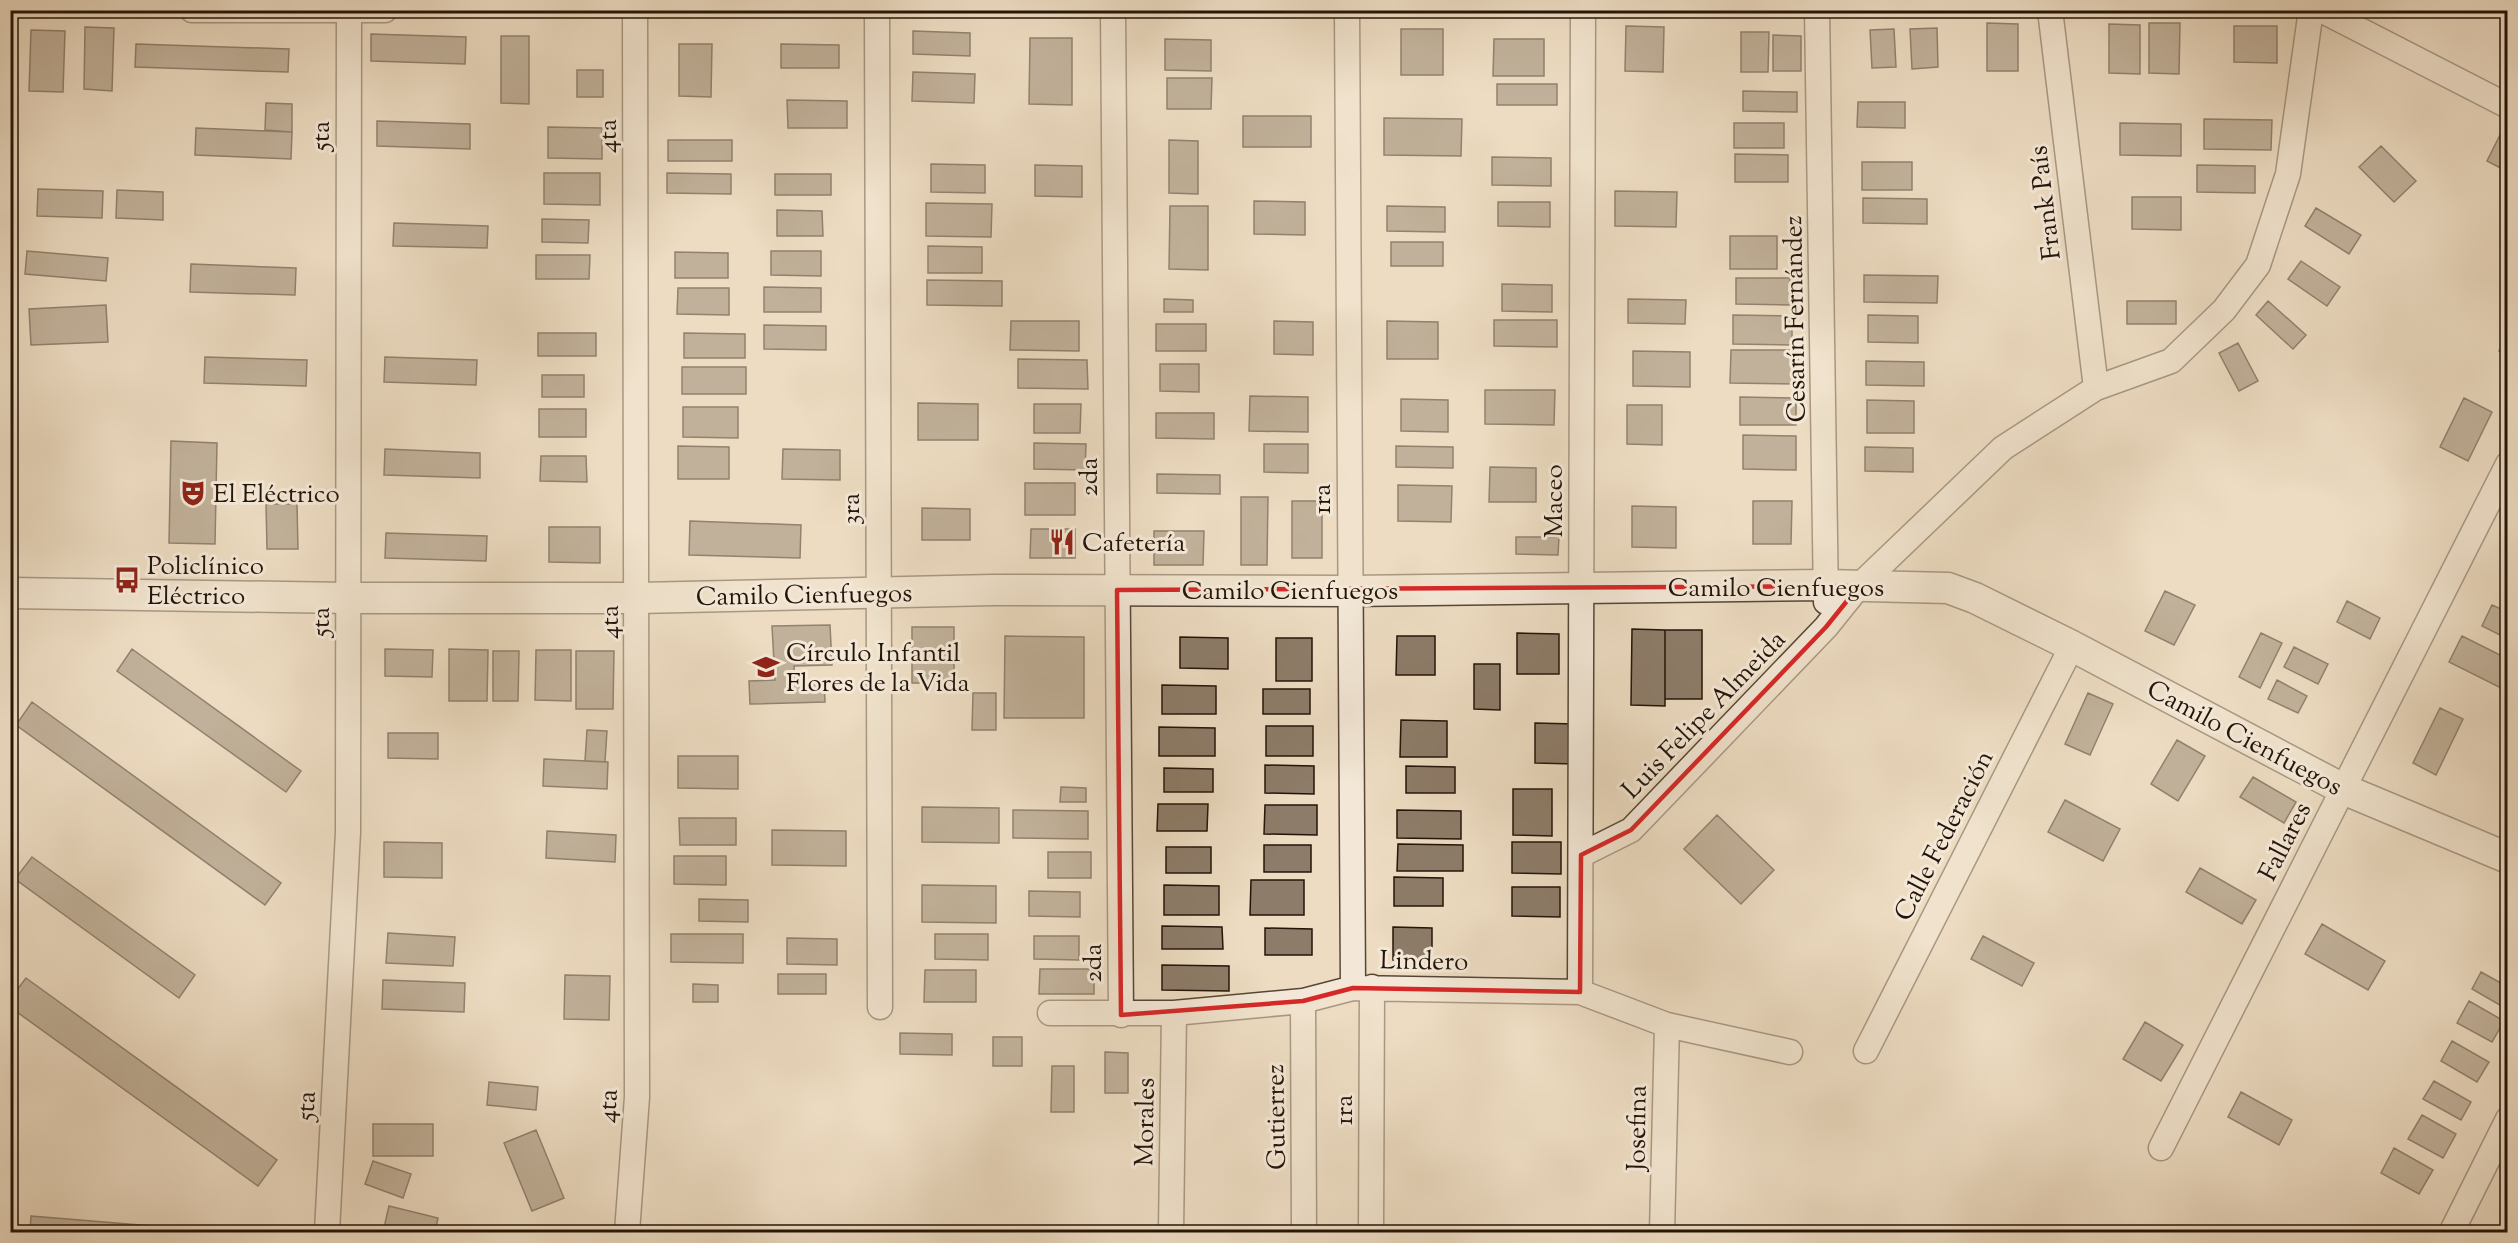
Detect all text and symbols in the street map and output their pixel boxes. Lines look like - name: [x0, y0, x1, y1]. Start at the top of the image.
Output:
- street label: 4ta: [591, 119, 628, 153]
- street label: 5ta: [304, 121, 341, 153]
- street label: Frank País: [2021, 144, 2072, 262]
- street label: Cesarín Fernández: [1776, 215, 1817, 423]
- street label: 2da: [1072, 458, 1109, 496]
- street label: Maceo: [1537, 464, 1574, 538]
- place label: El Eléctrico: [213, 477, 340, 514]
- theatre icon: El Eléctrico: [178, 478, 208, 508]
- street label: 1ra: [1305, 484, 1342, 514]
- street label: 3ra: [834, 493, 871, 525]
- place label: Cafetería: [1082, 526, 1185, 563]
- restaurant icon: Cafetería: [1047, 527, 1077, 557]
- place label: Policlínico Eléctrico: [147, 549, 264, 616]
- bus stop icon: Policlínico Eléctrico: [112, 565, 142, 595]
- street label: Camilo Cienfuegos: [1668, 571, 1884, 608]
- street label: Camilo Cienfuegos: [1182, 574, 1398, 611]
- street label: Camilo Cienfuegos: [695, 576, 913, 617]
- street label: 4ta: [593, 605, 630, 639]
- street label: 5ta: [304, 607, 341, 639]
- street label: Luis Felipe Almeida: [1614, 623, 1795, 808]
- place label: Círculo Infantil Flores de la Vida: [786, 636, 969, 703]
- school or university icon: Círculo Infantil Flores de la Vida: [751, 652, 781, 682]
- street label: Camilo Cienfuegos: [2140, 672, 2348, 806]
- street label: Calle Federación: [1886, 744, 2004, 928]
- street label: Fallares: [2251, 796, 2322, 888]
- street label: Lindero: [1379, 943, 1469, 982]
- street label: 2da: [1076, 944, 1113, 982]
- street label: Gutierrez: [1258, 1063, 1297, 1170]
- street label: Morales: [1127, 1077, 1166, 1167]
- street label: Josefina: [1619, 1085, 1658, 1173]
- street label: 4ta: [590, 1088, 629, 1124]
- street label: 5ta: [288, 1090, 327, 1124]
- street label: 1ra: [1327, 1095, 1364, 1125]

